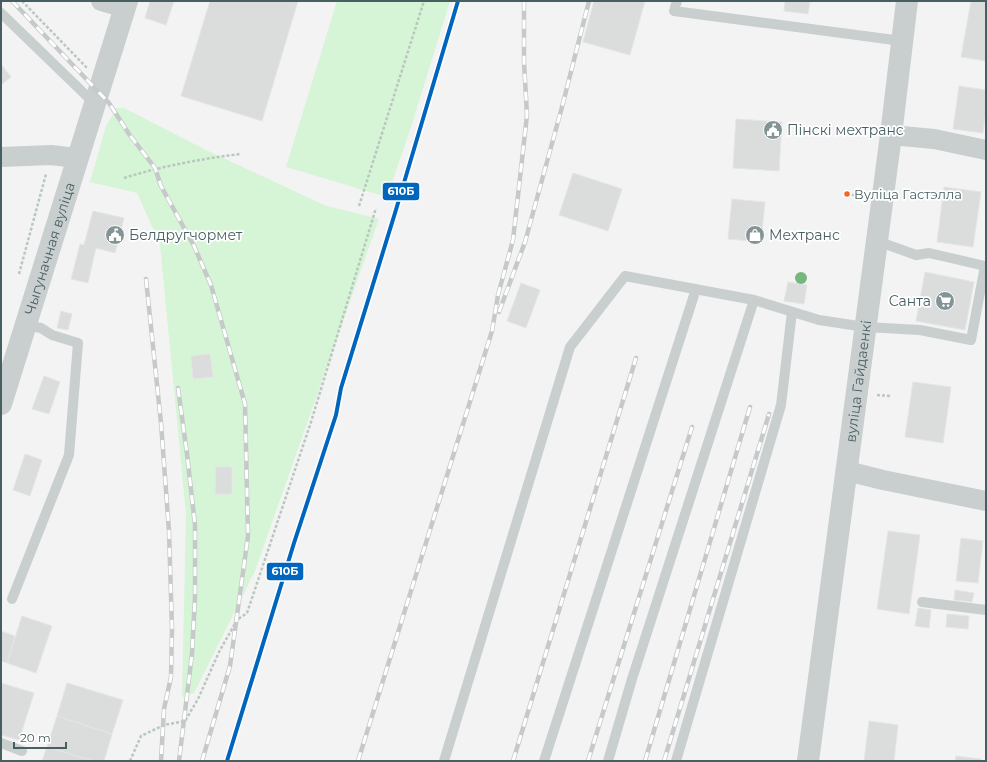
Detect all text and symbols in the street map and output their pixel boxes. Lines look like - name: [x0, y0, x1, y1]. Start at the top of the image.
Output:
- public building icon: Пінскі мехтранс: [762, 119, 784, 141]
- place label: Пінскі мехтранс: [787, 121, 904, 139]
- street label: Чыгуначная вуліца: [21, 180, 79, 317]
- line badge: 610Б: [382, 182, 420, 201]
- text: 610Б: [388, 184, 414, 198]
- place label: Вуліца Гастэлла: [854, 186, 962, 202]
- marker: Вуліца Гастэлла: [842, 189, 852, 199]
- public building icon: Белдругчормет: [104, 224, 126, 246]
- shop icon: Мехтранс: [744, 224, 766, 246]
- place label: Белдругчормет: [129, 226, 243, 244]
- place label: Мехтранс: [769, 226, 840, 244]
- supermarket icon: Санта: [934, 290, 956, 312]
- place label: Санта: [889, 292, 931, 310]
- street label: вуліца Гайдаенкі: [841, 319, 875, 443]
- line badge: 610Б: [266, 562, 304, 581]
- text: 610Б: [272, 564, 298, 578]
- scale bar: [14, 724, 66, 750]
- text: 20 m: [20, 730, 51, 745]

